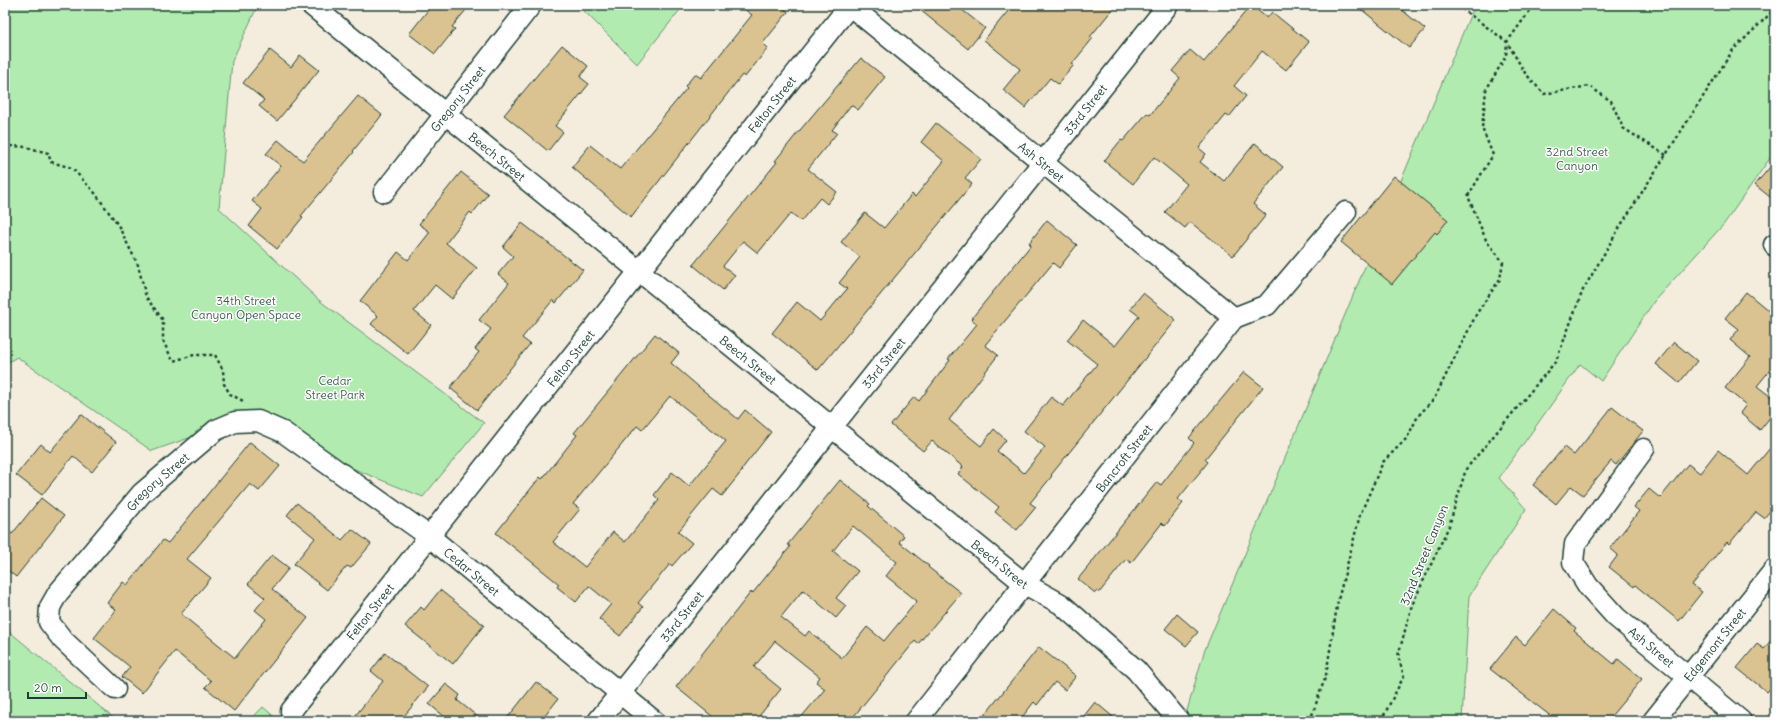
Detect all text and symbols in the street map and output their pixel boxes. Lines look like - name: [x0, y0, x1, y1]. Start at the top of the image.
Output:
- street label: Gregory Street: [427, 62, 488, 134]
- street label: Felton Street: [744, 73, 798, 135]
- street label: 33rd Street: [1060, 81, 1110, 137]
- street label: Beech Street: [466, 129, 529, 184]
- street label: Ash Street: [1015, 138, 1068, 185]
- park label: 32nd Street Canyon: [1546, 144, 1608, 173]
- park label: 34th Street Canyon Open Space: [191, 293, 301, 322]
- street label: Felton Street: [543, 327, 597, 389]
- street label: Beech Street: [717, 332, 780, 387]
- street label: 33rd Street: [859, 334, 908, 391]
- park label: Cedar Street Park: [305, 373, 365, 402]
- street label: Bancroft Street: [1092, 421, 1155, 495]
- street label: Gregory Street: [123, 449, 192, 514]
- street label: 32nd Street Canyon: [1397, 502, 1451, 608]
- street label: Beech Street: [969, 536, 1030, 592]
- street label: Cedar Street: [441, 544, 503, 599]
- street label: Felton Street: [343, 580, 397, 643]
- street label: 33rd Street: [657, 588, 706, 644]
- street label: Edgemont Street: [1680, 605, 1748, 684]
- street label: Ash Street: [1626, 623, 1678, 670]
- scale bar: [28, 674, 86, 700]
- text: 20 m: [34, 680, 62, 695]

